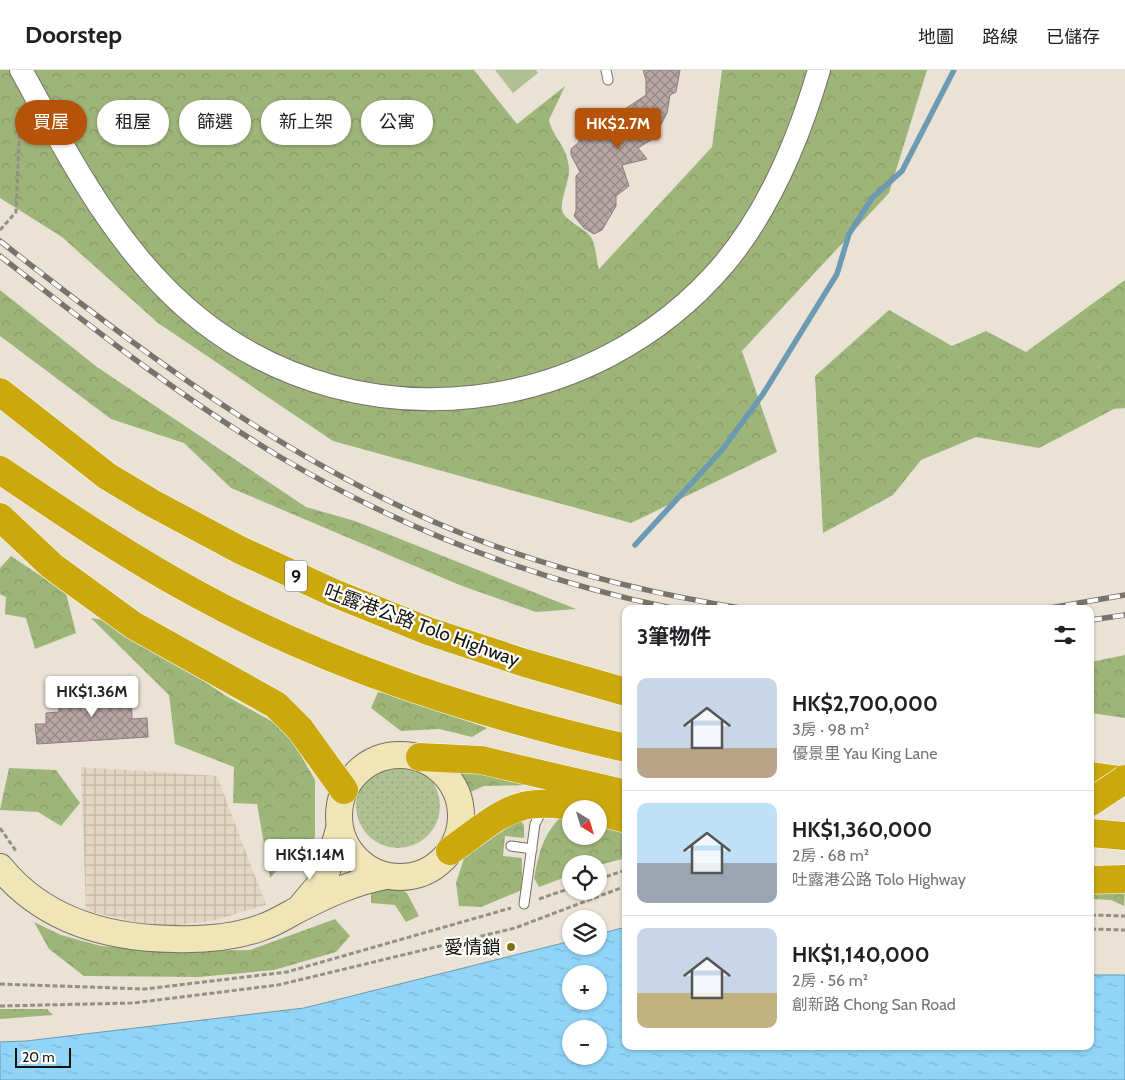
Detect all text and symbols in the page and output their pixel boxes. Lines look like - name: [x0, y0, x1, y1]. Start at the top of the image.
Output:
- text: Doorstep: [25, 20, 122, 49]
- text: 地圖: [918, 26, 954, 48]
- text: 路線: [982, 26, 1018, 48]
- text: 已儲存: [1046, 26, 1100, 48]
- chip: 買屋: [15, 100, 87, 145]
- chip: 租屋: [97, 100, 169, 145]
- chip: 篩選: [179, 100, 251, 145]
- chip: 新上架: [261, 100, 351, 145]
- chip: 公寓: [361, 100, 433, 145]
- pin: HK$2.7M: [572, 108, 664, 150]
- text: HK$2.7M: [586, 114, 650, 133]
- road number: 9: [285, 561, 307, 592]
- street label: 吐露港公路 Tolo Highway: [321, 579, 523, 672]
- icon: filters: [1051, 621, 1079, 649]
- text: 3筆物件: [637, 624, 711, 649]
- pin: HK$1.36M: [40, 676, 144, 718]
- text: HK$1.36M: [56, 682, 128, 701]
- text: HK$2,700,000: [792, 691, 938, 716]
- icon: home: [677, 698, 737, 758]
- text: 3房 · 98 m²: [792, 720, 869, 739]
- text: 優景里 Yau King Lane: [792, 744, 937, 763]
- north arrow: [562, 800, 608, 845]
- map controls: [562, 800, 607, 1065]
- text: HK$1,360,000: [792, 817, 932, 842]
- icon: home: [677, 823, 737, 883]
- pin: HK$1.14M: [258, 838, 362, 881]
- text: HK$1.14M: [275, 845, 345, 864]
- text: 2房 · 68 m²: [792, 846, 869, 865]
- button: locate: [562, 855, 607, 900]
- text: 吐露港公路 Tolo Highway: [792, 870, 966, 889]
- button: layers: [562, 910, 607, 955]
- place label: 愛情鎖: [444, 936, 501, 959]
- marker: 愛情鎖: [505, 941, 517, 953]
- text: HK$1,140,000: [792, 942, 929, 967]
- icon: home: [677, 948, 737, 1008]
- button: +: [562, 965, 607, 1010]
- text: 2房 · 56 m²: [792, 971, 868, 990]
- text: 創新路 Chong San Road: [792, 995, 956, 1014]
- button: −: [562, 1020, 607, 1065]
- scale bar: [15, 1045, 71, 1068]
- text: 20 m: [22, 1048, 55, 1066]

